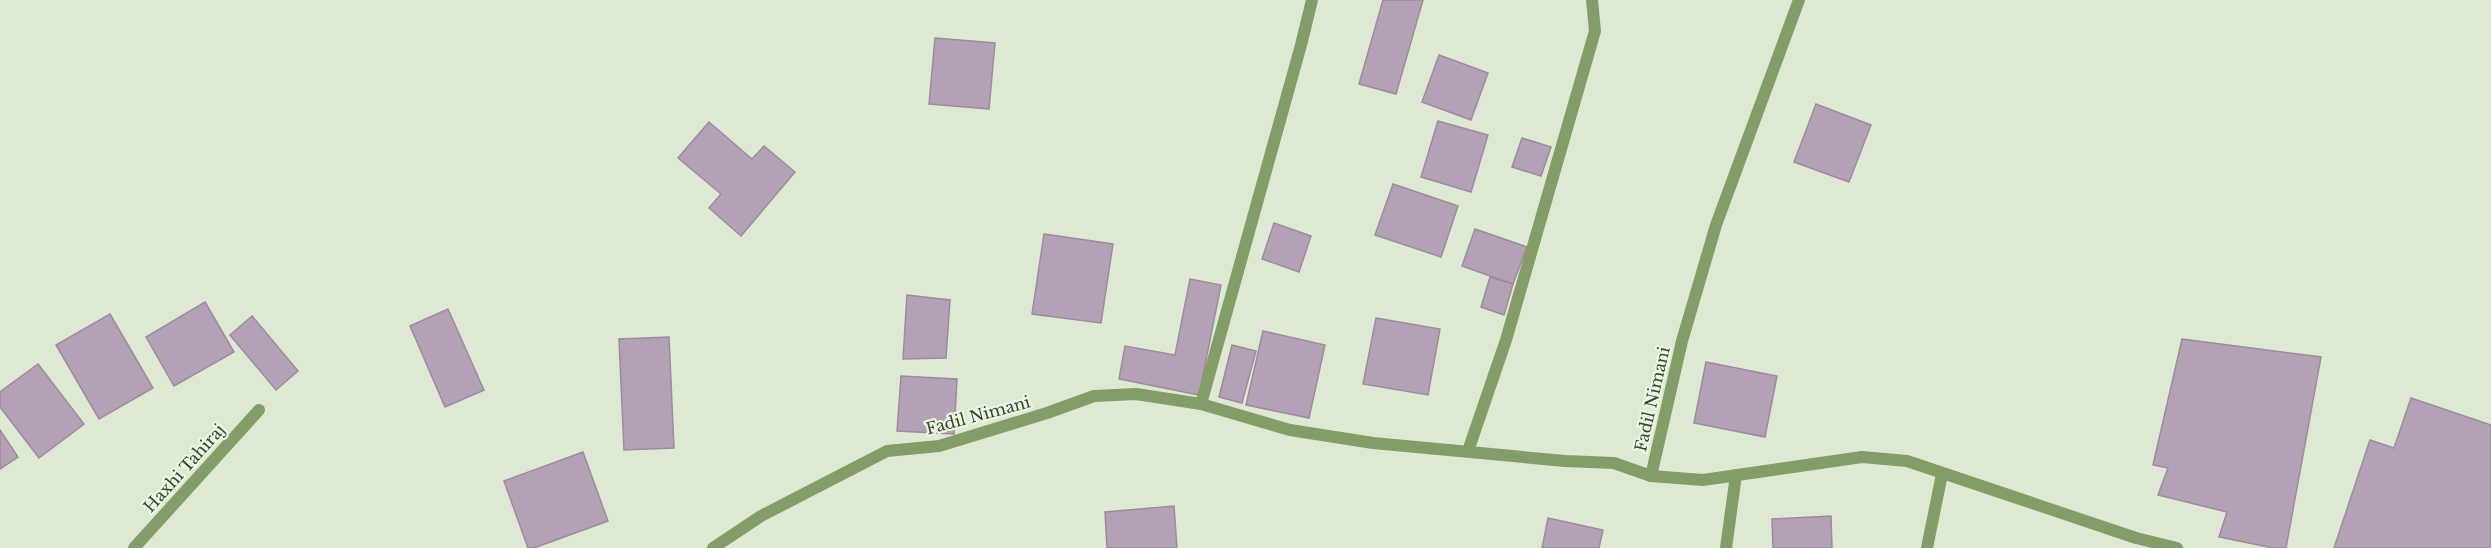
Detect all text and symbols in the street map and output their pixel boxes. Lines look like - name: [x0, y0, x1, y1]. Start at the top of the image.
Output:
- street label: Fadil Nimani: [1630, 344, 1674, 454]
- street label: Fadil Nimani: [924, 391, 1033, 439]
- street label: Haxhi Tahiraj: [139, 420, 229, 516]

